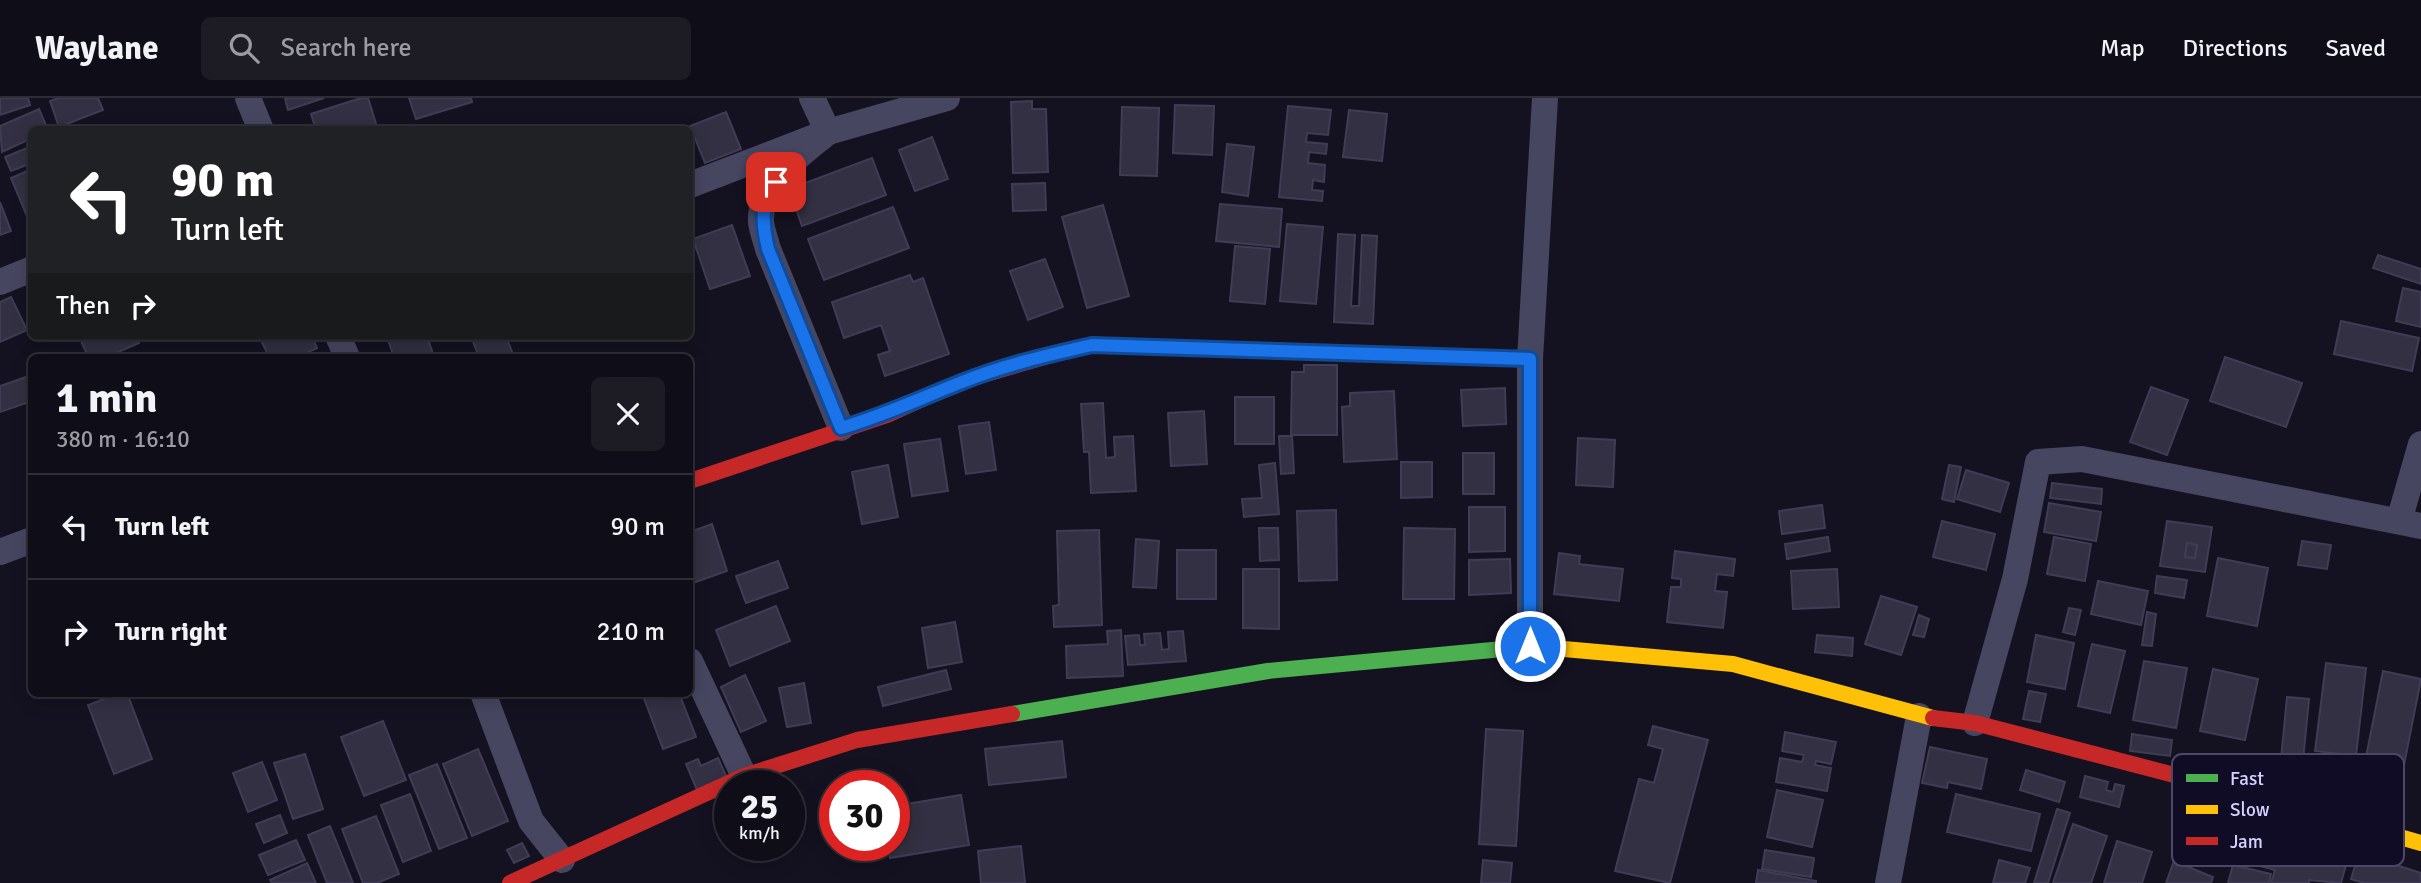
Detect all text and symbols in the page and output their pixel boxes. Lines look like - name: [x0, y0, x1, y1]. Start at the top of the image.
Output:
- search box: [201, 17, 691, 80]
- text: Waylane: [35, 28, 159, 69]
- icon: search: [225, 29, 263, 67]
- text: Search here: [281, 32, 412, 64]
- text: Map: [2100, 33, 2145, 63]
- text: Directions: [2183, 33, 2288, 63]
- text: Saved: [2326, 33, 2386, 63]
- text: 90 m: [171, 150, 274, 210]
- pin: [746, 152, 806, 212]
- icon: left: [56, 154, 147, 245]
- icon: arrive: [757, 163, 795, 201]
- text: Turn left: [171, 210, 284, 249]
- icon: right: [124, 287, 162, 325]
- text: Then: [56, 290, 110, 322]
- text: 1 min: [56, 373, 157, 424]
- button: close: [591, 377, 665, 451]
- text: 380 m · 16:10: [56, 425, 190, 454]
- icon: left: [56, 508, 94, 546]
- text: Turn left: [115, 511, 209, 543]
- text: 90 m: [610, 511, 665, 543]
- position arrow: [1493, 609, 1567, 683]
- icon: right: [56, 613, 94, 651]
- text: Turn right: [115, 616, 227, 648]
- text: 210 m: [596, 616, 665, 648]
- legend: [2172, 754, 2404, 866]
- text: Fast: [2230, 767, 2264, 791]
- speed limit sign: 30: [819, 770, 910, 861]
- text: 25: [741, 785, 778, 828]
- text: Slow: [2230, 798, 2270, 822]
- text: km/h: [739, 822, 780, 844]
- text: Jam: [2230, 830, 2263, 854]

